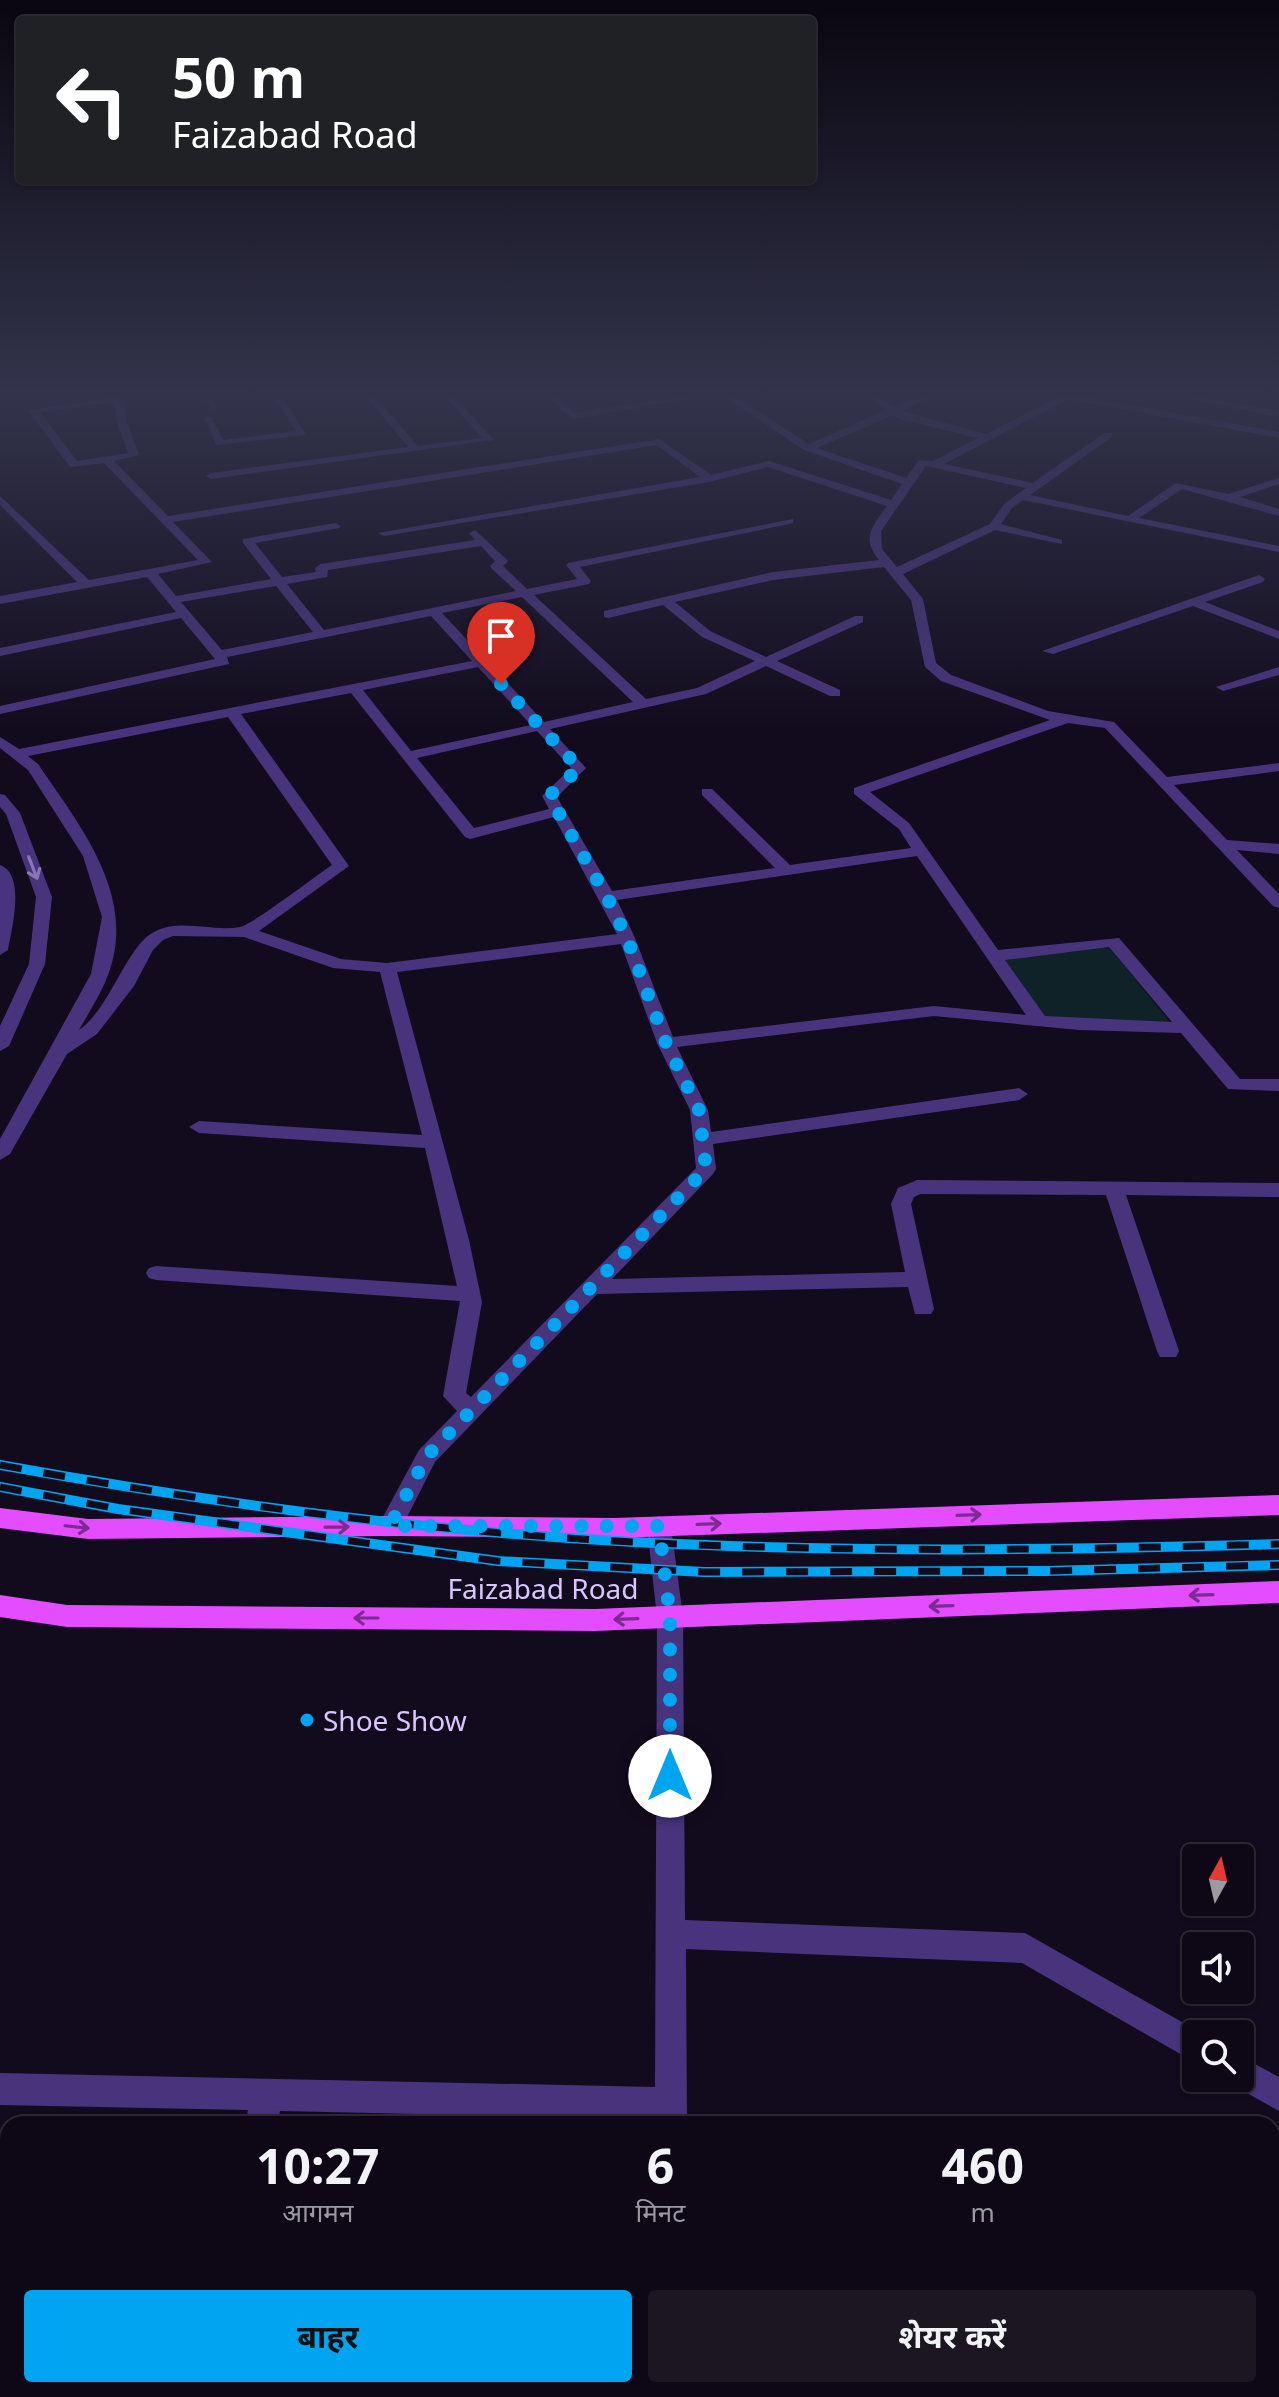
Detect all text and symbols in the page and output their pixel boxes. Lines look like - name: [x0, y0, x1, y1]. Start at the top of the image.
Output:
- text: 50 m: [172, 38, 305, 114]
- icon: left: [40, 48, 144, 152]
- text: Faizabad Road: [172, 110, 418, 159]
- pin: [467, 602, 535, 684]
- icon: arrive: [479, 614, 523, 658]
- one-way arrow: [27, 855, 41, 880]
- one-way arrow: [955, 1508, 982, 1523]
- one-way arrow: [695, 1517, 722, 1532]
- one-way arrow: [323, 1519, 350, 1534]
- one-way arrow: [63, 1520, 90, 1535]
- street label: Faizabad Road: [447, 1569, 639, 1607]
- one-way arrow: [1188, 1587, 1215, 1602]
- one-way arrow: [928, 1598, 955, 1613]
- one-way arrow: [353, 1610, 380, 1626]
- one-way arrow: [613, 1611, 640, 1626]
- place label: Shoe Show: [323, 1701, 467, 1739]
- marker: Shoe Show: [298, 1711, 316, 1729]
- position arrow: [628, 1734, 712, 1818]
- north arrow: [1182, 1844, 1254, 1916]
- map controls: [1182, 1844, 1254, 2092]
- button: sound: [1182, 1932, 1254, 2004]
- button: search: [1182, 2020, 1254, 2092]
- text: 10:27: [256, 2133, 379, 2198]
- text: 6: [647, 2133, 674, 2198]
- text: 460: [941, 2133, 1024, 2198]
- text: आगमन: [282, 2194, 353, 2230]
- text: मिनट: [636, 2194, 685, 2230]
- text: m: [971, 2194, 995, 2230]
- button: बाहर: [24, 2290, 632, 2382]
- button: शेयर करें: [648, 2290, 1256, 2382]

